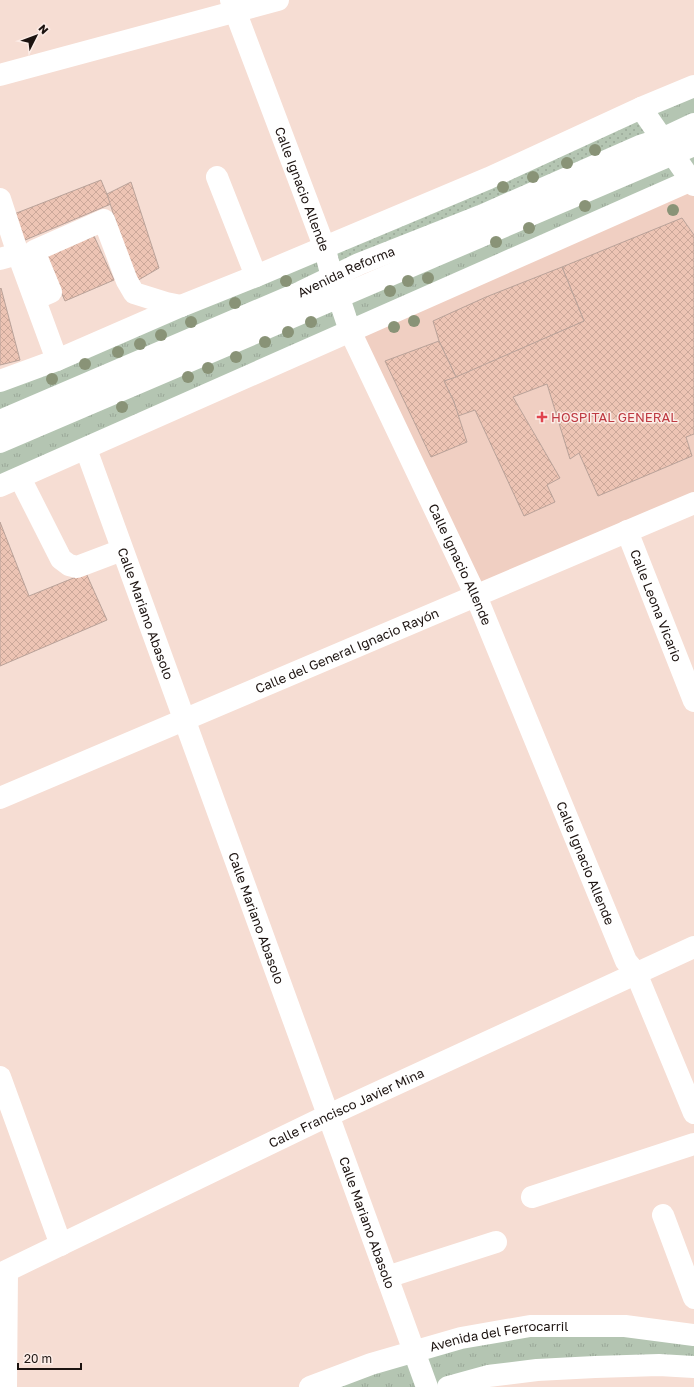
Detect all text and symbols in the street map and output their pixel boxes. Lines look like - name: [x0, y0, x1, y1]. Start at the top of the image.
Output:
- north arrow: [16, 16, 56, 56]
- text: N: [36, 22, 51, 36]
- street label: Calle Ignacio Allende: [272, 124, 333, 253]
- street label: Avenida Reforma: [295, 243, 397, 301]
- place label: HOSPITAL GENERAL: [551, 409, 678, 425]
- marker: HOSPITAL GENERAL: [536, 411, 548, 423]
- street label: Calle Ignacio Allende: [425, 501, 495, 627]
- street label: Calle Mariano Abasolo: [114, 545, 177, 682]
- street label: Calle Leona Vicario: [627, 547, 686, 664]
- street label: Calle del General Ignacio Rayón: [253, 604, 441, 697]
- street label: Calle Ignacio Allende: [553, 799, 618, 927]
- street label: Calle Mariano Abasolo: [225, 850, 288, 986]
- street label: Calle Francisco Javier Mina: [266, 1064, 426, 1151]
- street label: Calle Mariano Abasolo: [336, 1154, 399, 1291]
- street label: Avenida del Ferrocarril: [428, 1318, 569, 1355]
- scale bar: [18, 1345, 81, 1371]
- text: 20 m: [24, 1351, 52, 1366]

